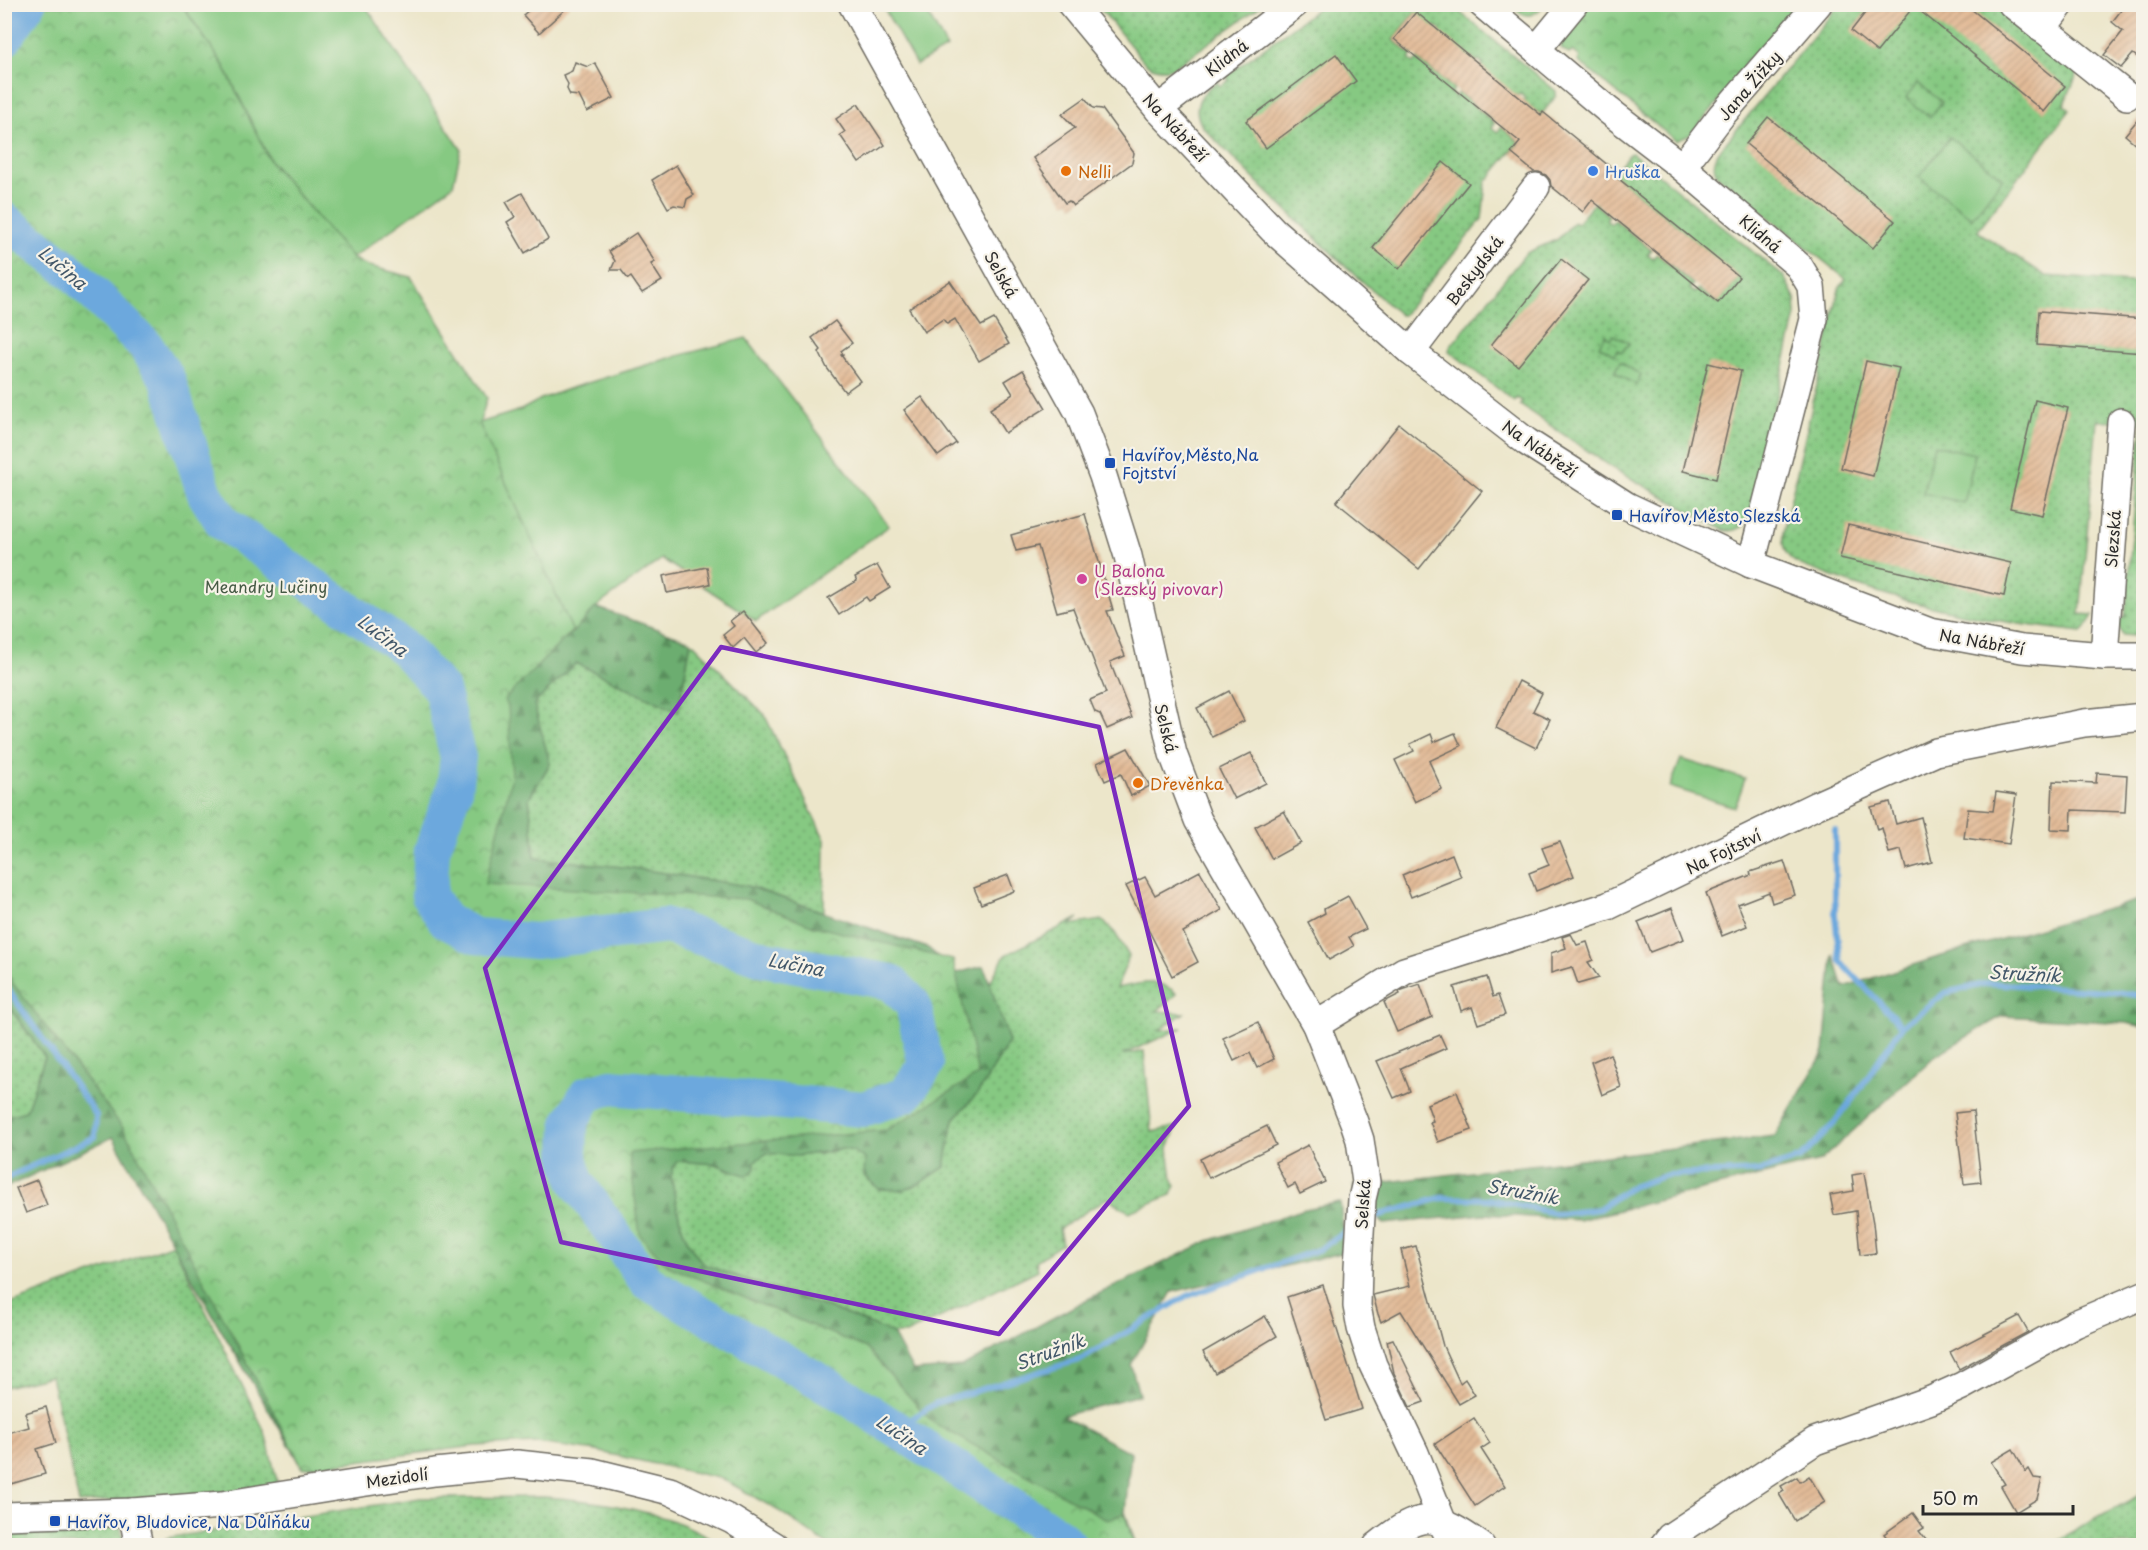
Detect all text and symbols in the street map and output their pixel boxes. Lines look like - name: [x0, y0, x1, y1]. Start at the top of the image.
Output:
- street label: Klidná: [1199, 33, 1253, 81]
- street label: Jana Žižky: [1712, 45, 1786, 125]
- street label: Na Nábřeží: [1138, 87, 1215, 167]
- place label: Nelli: [1078, 159, 1111, 183]
- place label: Hruška: [1605, 159, 1660, 183]
- marker: Nelli: [1059, 164, 1073, 178]
- marker: Hruška: [1586, 164, 1600, 178]
- street label: Klidná: [1735, 208, 1787, 258]
- street label: Beskydská: [1440, 230, 1508, 310]
- water label: Lučina: [33, 239, 94, 296]
- street label: Selská: [979, 246, 1025, 302]
- street label: Na Nábřeží: [1498, 413, 1583, 483]
- place label: Havířov,Město,Na Fojtství: [1122, 442, 1258, 484]
- marker: Havířov,Město,Na Fojtství: [1103, 456, 1117, 470]
- place label: Havířov,Město,Slezská: [1629, 503, 1800, 527]
- marker: Havířov,Město,Slezská: [1610, 508, 1624, 522]
- street label: Slezská: [2098, 509, 2126, 569]
- place label: U Balona (Slezský pivovar): [1094, 558, 1224, 600]
- marker: U Balona (Slezský pivovar): [1075, 572, 1089, 586]
- park label: Meandry Lučiny: [205, 574, 327, 598]
- water label: Lučina: [352, 607, 414, 663]
- street label: Na Nábřeží: [1938, 622, 2027, 660]
- street label: Selská: [1149, 701, 1185, 755]
- place label: Dřevěnka: [1150, 771, 1224, 795]
- marker: Dřevěnka: [1131, 776, 1145, 790]
- street label: Na Fojtství: [1681, 822, 1765, 880]
- water label: Lučina: [766, 945, 827, 983]
- water label: Stružník: [1988, 958, 2063, 988]
- water label: Stružník: [1485, 1171, 1562, 1211]
- street label: Selská: [1348, 1178, 1376, 1230]
- water label: Stružník: [1011, 1326, 1089, 1376]
- water label: Lučina: [871, 1407, 933, 1461]
- street label: Mezidolí: [364, 1461, 430, 1493]
- scale bar: [1923, 1478, 2073, 1516]
- text: 50 m: [1932, 1484, 1979, 1511]
- place label: Havířov, Bludovice, Na Důlňáku: [67, 1509, 310, 1533]
- marker: Havířov, Bludovice, Na Důlňáku: [48, 1514, 62, 1528]

